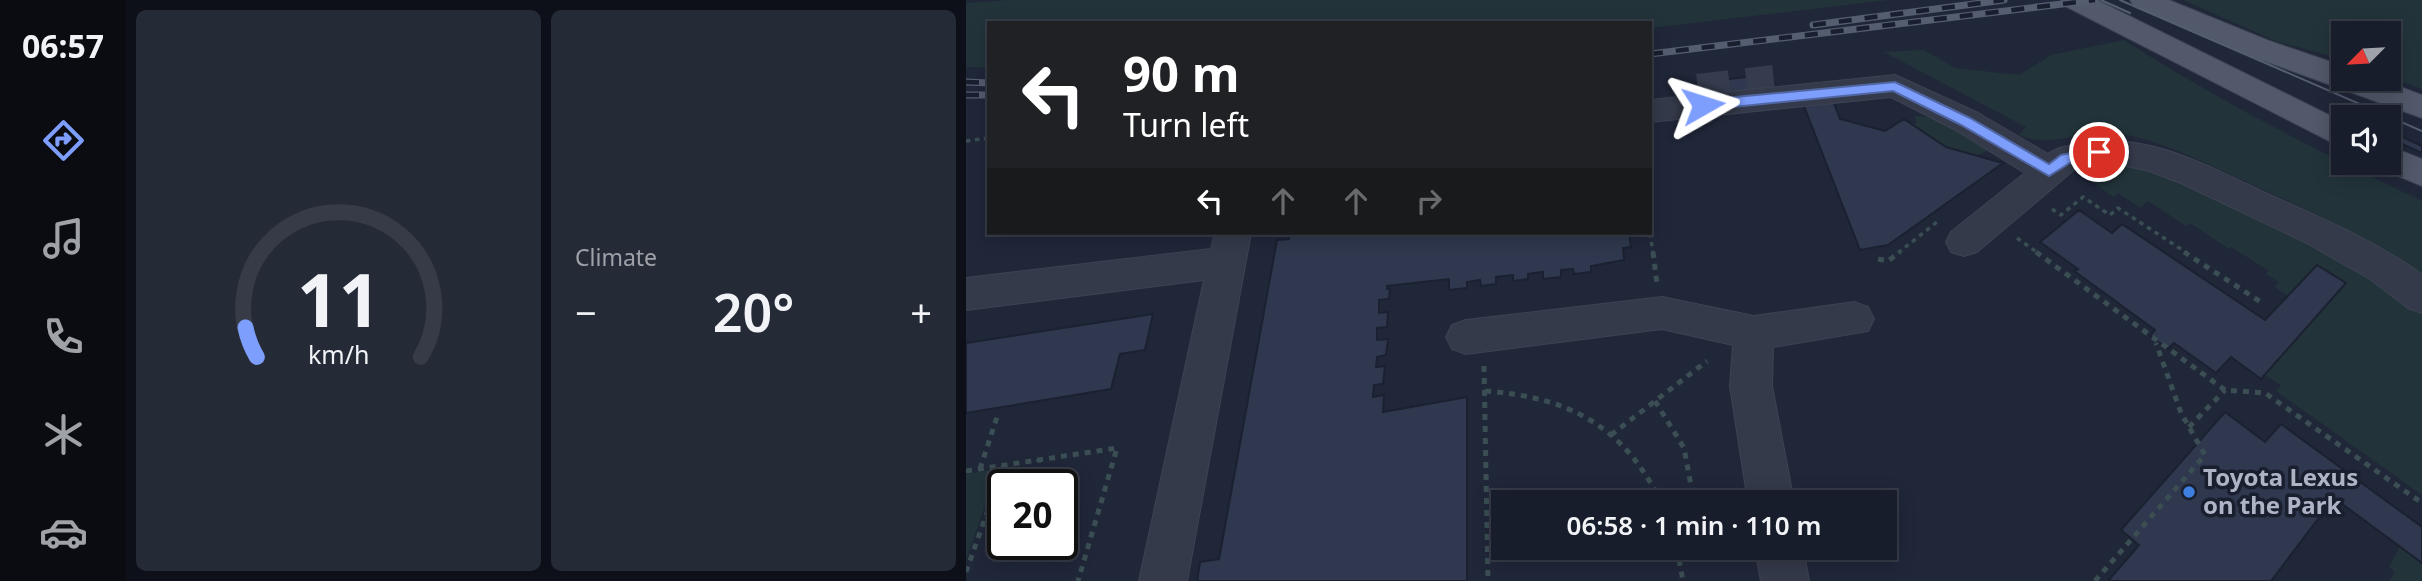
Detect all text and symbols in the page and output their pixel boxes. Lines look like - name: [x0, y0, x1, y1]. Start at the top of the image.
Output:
- north arrow: [2331, 21, 2401, 91]
- map controls: [2331, 21, 2401, 175]
- text: 06:57: [22, 24, 104, 67]
- text: 90 m: [1123, 40, 1240, 106]
- icon: left: [1008, 49, 1099, 140]
- position arrow: [1666, 68, 1740, 142]
- text: Turn left: [1123, 103, 1249, 146]
- button: sound: [2331, 105, 2401, 175]
- icon: directions: [39, 116, 88, 165]
- pin: [2069, 122, 2129, 182]
- icon: arrive: [2080, 133, 2118, 171]
- icon: left: [1191, 182, 1229, 220]
- icon: ahead: [1264, 182, 1302, 220]
- icon: ahead: [1337, 182, 1375, 220]
- icon: right: [1410, 182, 1448, 220]
- icon: music: [39, 214, 88, 263]
- text: Climate: [575, 241, 657, 273]
- text: 11: [297, 249, 380, 348]
- text: 20°: [713, 276, 794, 347]
- text: −: [575, 286, 597, 338]
- text: +: [910, 286, 932, 338]
- icon: phone: [39, 312, 88, 361]
- text: km/h: [308, 336, 369, 370]
- icon: climate: [39, 410, 88, 459]
- place label: Toyota Lexus on the Park: [2203, 460, 2358, 521]
- speed limit sign: 20: [987, 469, 1078, 560]
- marker: Toyota Lexus on the Park: [2181, 484, 2197, 500]
- text: 06:58 · 1 min · 110 m: [1567, 507, 1821, 543]
- icon: car: [39, 508, 88, 557]

